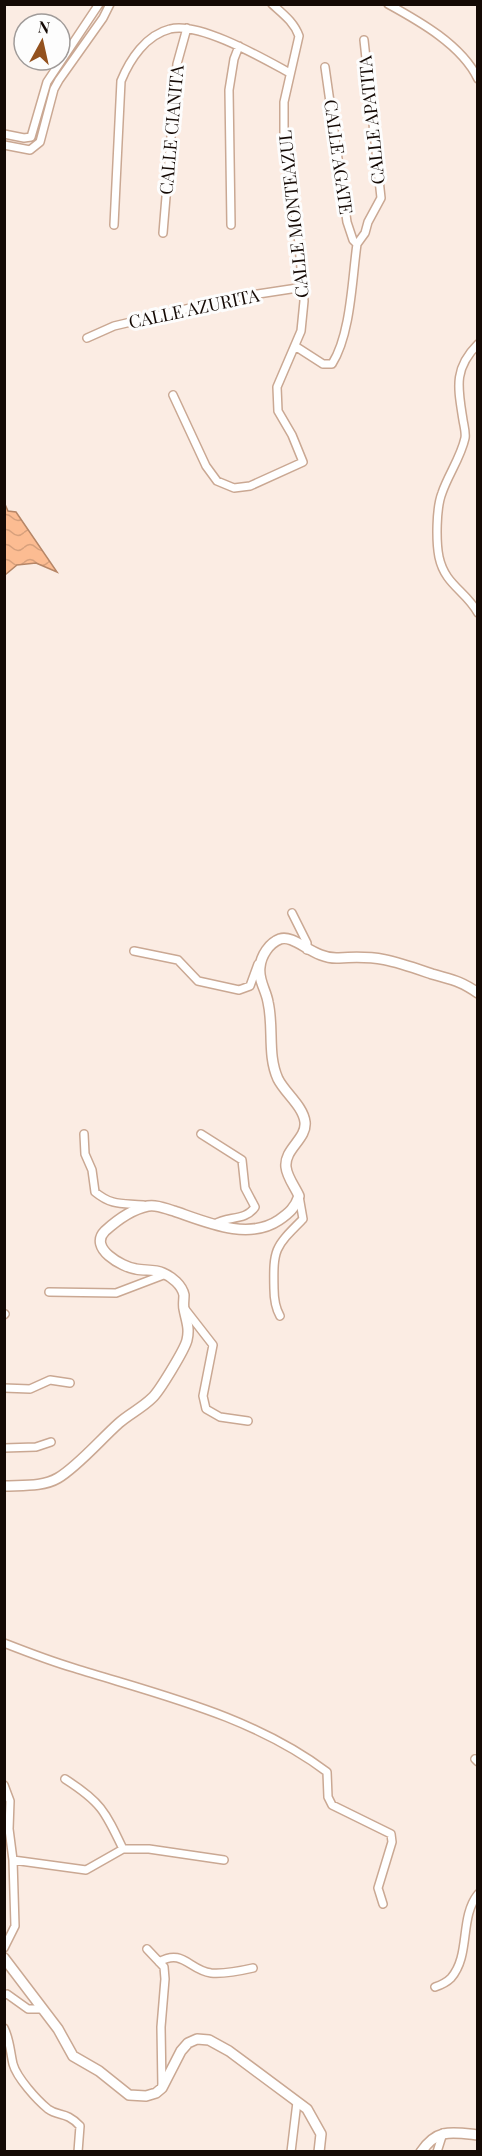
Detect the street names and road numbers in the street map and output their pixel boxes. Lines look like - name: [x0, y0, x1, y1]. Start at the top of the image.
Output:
- street label: CALLE APATITA: [352, 54, 390, 186]
- street label: CALLE CIANITA: [153, 64, 189, 196]
- street label: CALLE AGATE: [319, 98, 359, 216]
- street label: CALLE MONTEAZUL: [272, 129, 314, 299]
- street label: CALLE AZURITA: [126, 282, 262, 334]

